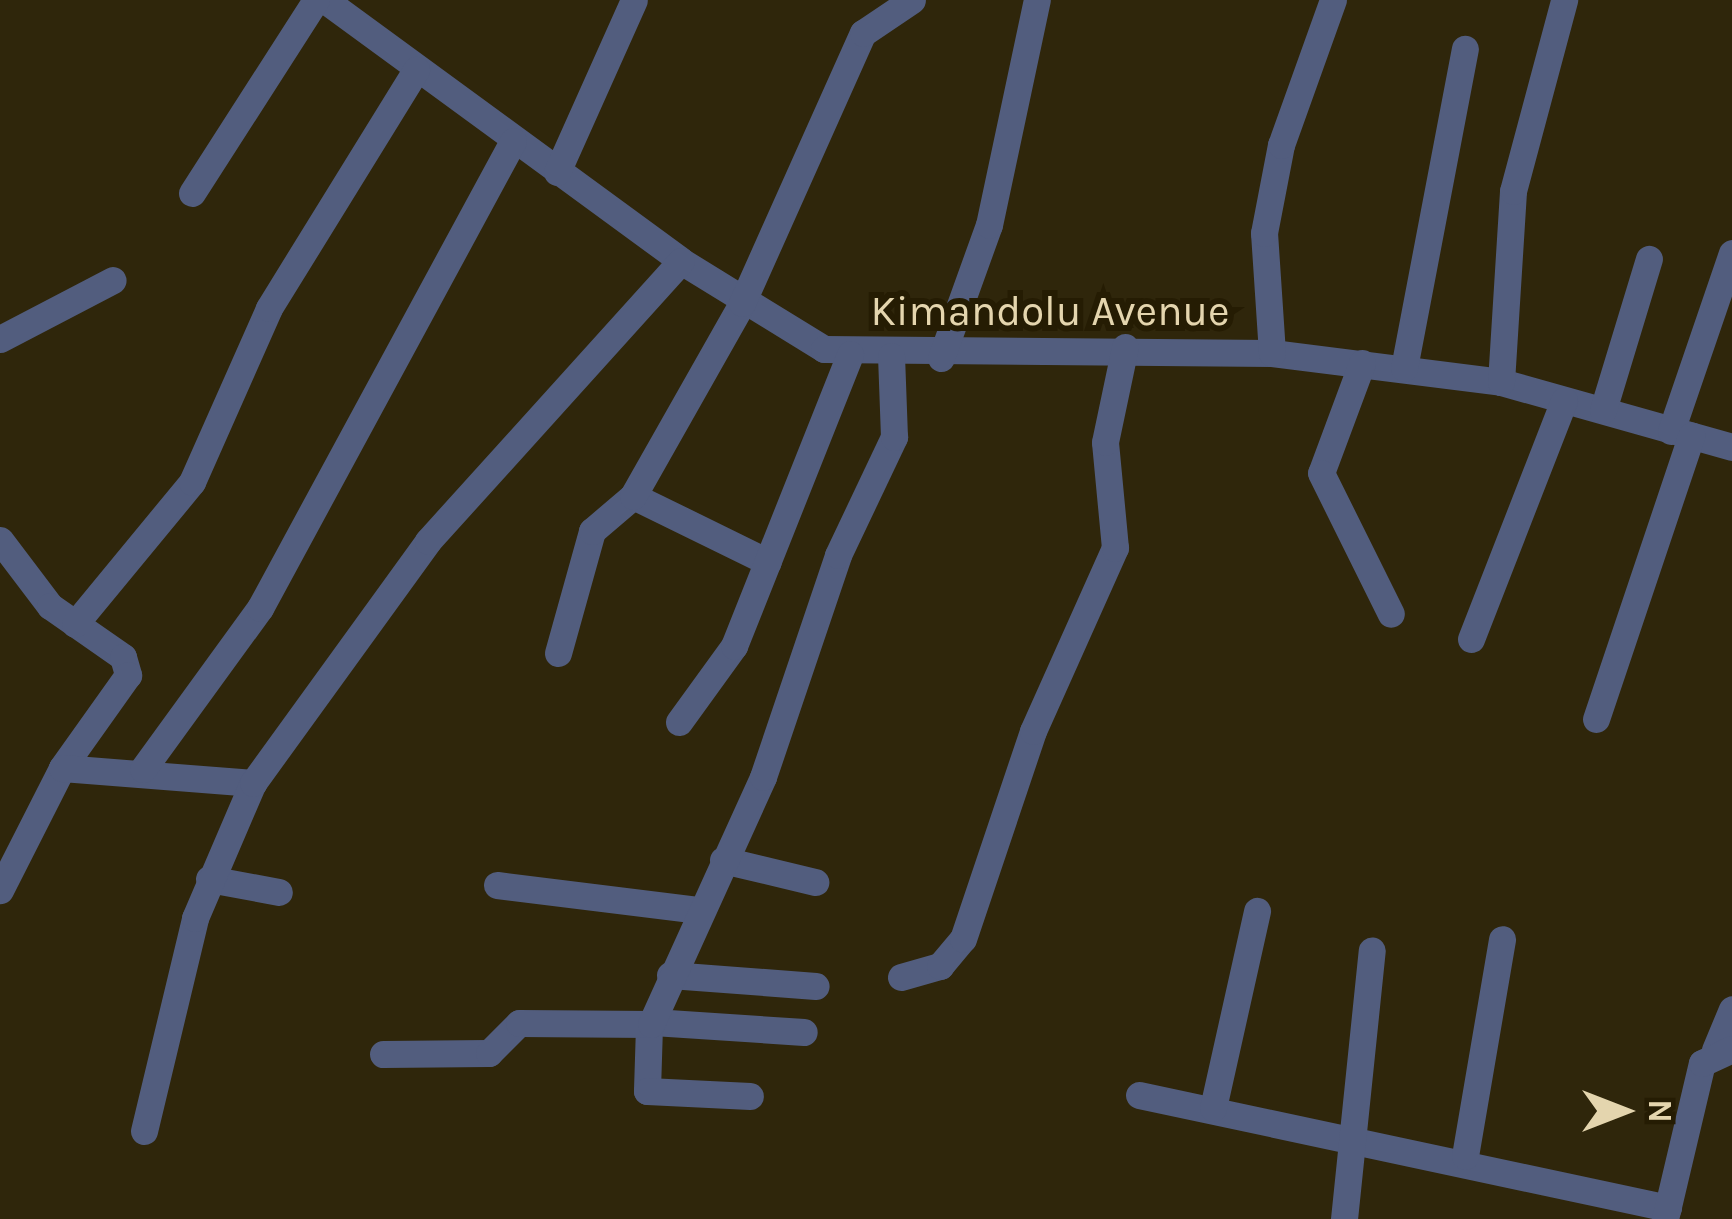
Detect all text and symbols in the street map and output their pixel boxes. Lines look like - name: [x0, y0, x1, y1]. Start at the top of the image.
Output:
- street label: Kimandolu Avenue: [870, 286, 1230, 336]
- north arrow: [1564, 1051, 1684, 1171]
- text: N: [1641, 1099, 1679, 1123]

